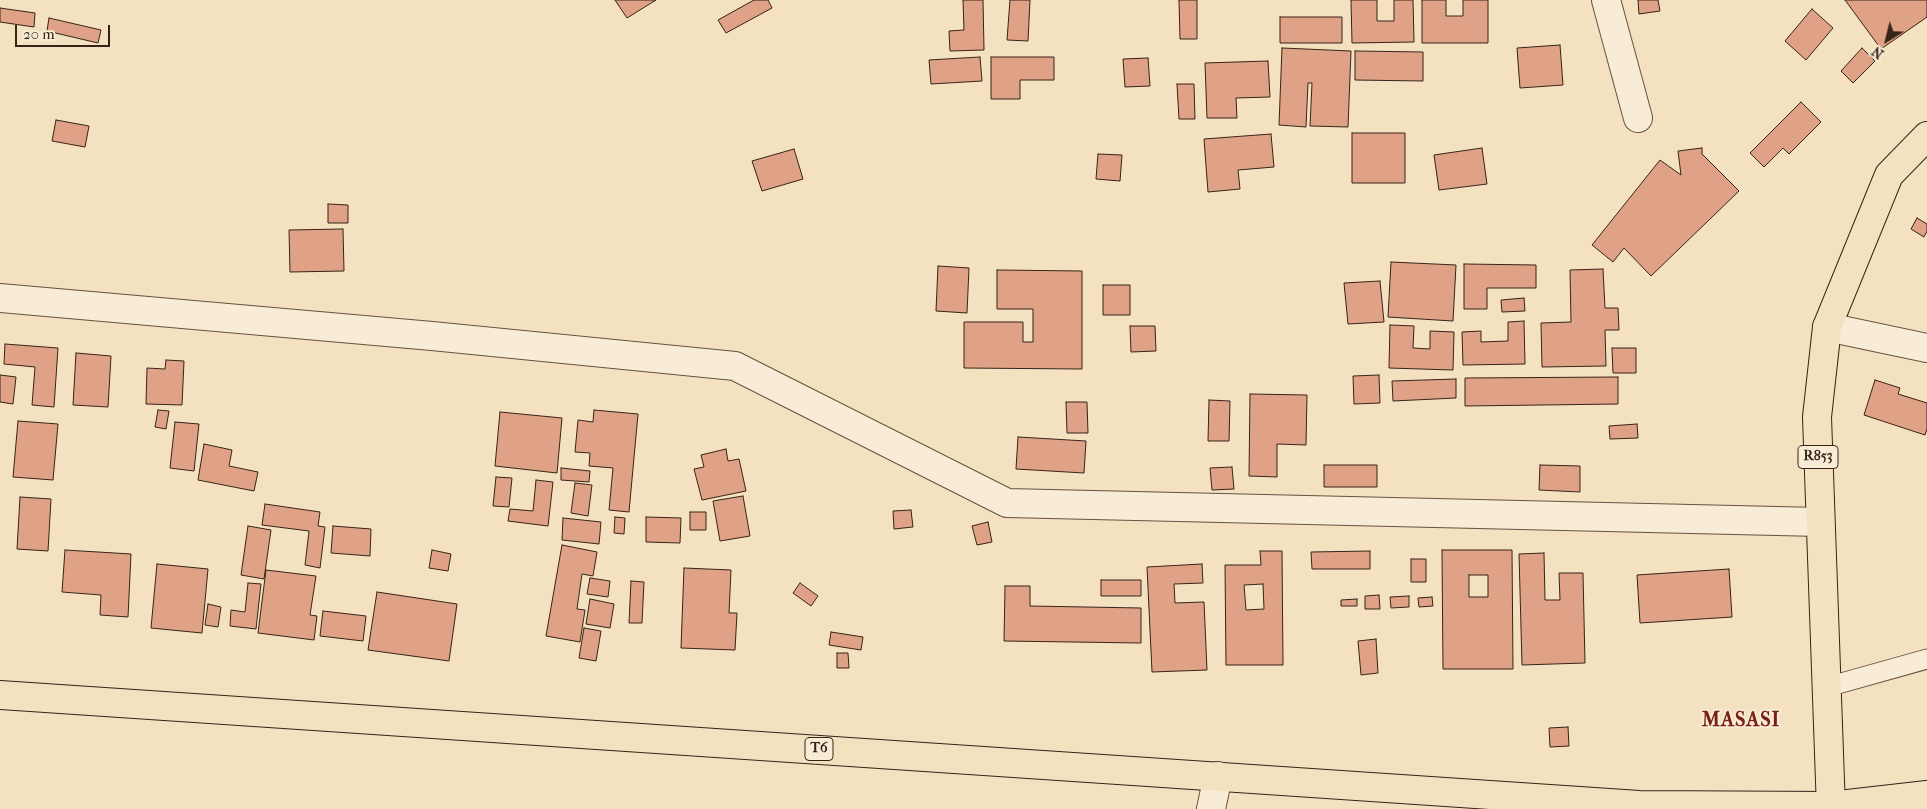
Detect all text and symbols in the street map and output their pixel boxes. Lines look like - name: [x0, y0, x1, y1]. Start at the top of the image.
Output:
- scale bar: [18, 15, 112, 47]
- north arrow: [1862, 15, 1912, 65]
- text: 20 m: [23, 25, 55, 43]
- text: N: [1869, 43, 1887, 63]
- road number: R853: [1798, 446, 1838, 468]
- district label: MASASI: [1701, 709, 1781, 733]
- road number: T6: [805, 738, 833, 761]

